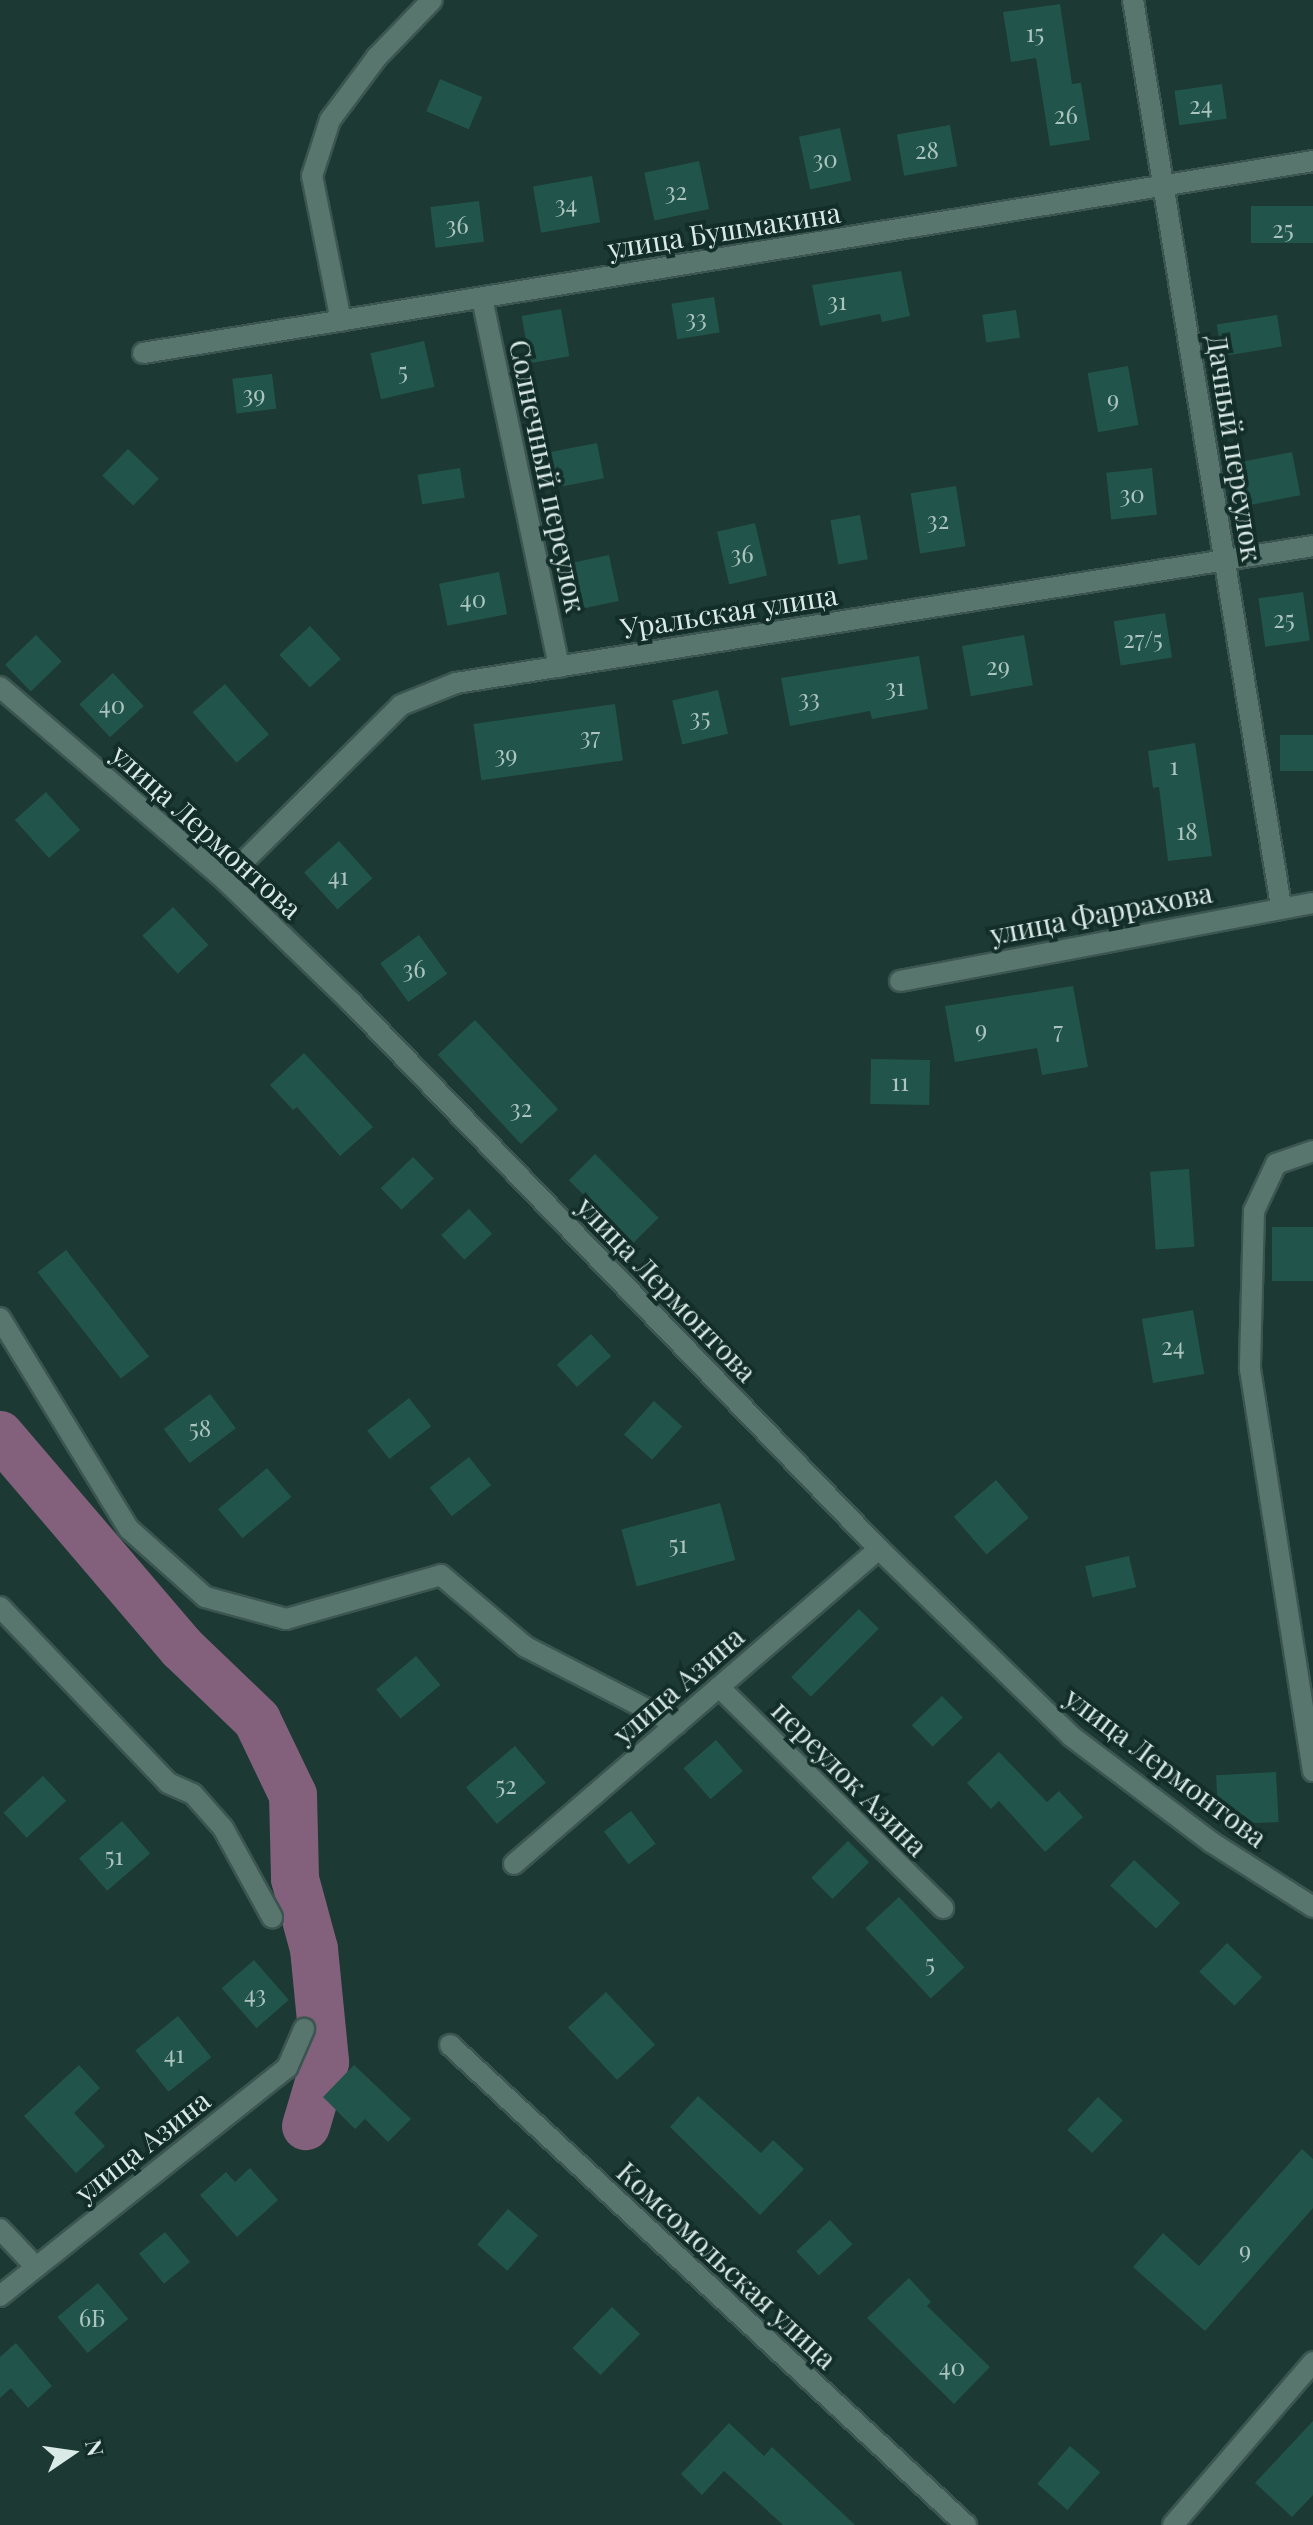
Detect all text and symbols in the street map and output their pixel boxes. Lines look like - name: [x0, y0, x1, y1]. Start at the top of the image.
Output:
- house number: 15: [1026, 19, 1044, 47]
- house number: 24: [1189, 91, 1213, 119]
- house number: 26: [1054, 101, 1078, 129]
- house number: 28: [915, 136, 939, 164]
- house number: 30: [812, 145, 838, 173]
- house number: 32: [665, 177, 687, 205]
- house number: 34: [555, 190, 577, 218]
- street label: улица Бушмакина: [605, 195, 843, 265]
- house number: 36: [445, 211, 469, 239]
- house number: 25: [1272, 215, 1294, 243]
- house number: 31: [827, 287, 847, 315]
- house number: 33: [685, 304, 707, 332]
- street label: Дачный переулок: [1200, 332, 1270, 564]
- street label: Солнечный переулок: [503, 337, 593, 615]
- house number: 5: [398, 357, 408, 385]
- house number: 39: [242, 380, 266, 408]
- house number: 9: [1107, 385, 1119, 413]
- house number: 30: [1119, 480, 1145, 508]
- house number: 32: [927, 506, 949, 534]
- house number: 36: [730, 540, 754, 568]
- street label: Уральская улица: [618, 577, 840, 645]
- house number: 40: [460, 585, 486, 613]
- house number: 25: [1273, 605, 1295, 633]
- house number: 27/5: [1123, 625, 1163, 653]
- house number: 29: [986, 652, 1010, 680]
- house number: 31: [885, 673, 905, 701]
- house number: 33: [798, 684, 820, 712]
- house number: 40: [99, 691, 125, 719]
- house number: 35: [690, 703, 710, 731]
- house number: 37: [580, 722, 600, 750]
- street label: улица Лермонтова: [105, 737, 309, 925]
- house number: 39: [494, 740, 518, 768]
- house number: 1: [1170, 752, 1178, 780]
- house number: 18: [1176, 817, 1198, 845]
- house number: 41: [328, 862, 348, 890]
- street label: улица Фаррахова: [987, 875, 1215, 951]
- house number: 36: [402, 955, 426, 983]
- house number: 9: [975, 1015, 987, 1043]
- house number: 7: [1053, 1016, 1063, 1044]
- house number: 11: [891, 1068, 909, 1096]
- house number: 32: [510, 1094, 532, 1122]
- street label: улица Лермонтова: [570, 1190, 764, 1388]
- house number: 24: [1161, 1332, 1185, 1360]
- house number: 58: [189, 1414, 211, 1442]
- house number: 51: [669, 1530, 687, 1558]
- street label: улица Азина: [606, 1619, 750, 1751]
- street label: улица Лермонтова: [1058, 1680, 1274, 1854]
- street label: переулок Азина: [765, 1693, 935, 1863]
- house number: 52: [495, 1771, 517, 1799]
- house number: 51: [105, 1842, 123, 1870]
- house number: 5: [925, 1949, 935, 1977]
- house number: 43: [244, 1980, 266, 2008]
- house number: 41: [164, 2040, 184, 2068]
- street label: улица Азина: [68, 2083, 216, 2209]
- street label: Комсомольская улица: [610, 2155, 844, 2375]
- house number: 9: [1239, 2236, 1251, 2264]
- house number: 6Б: [79, 2304, 105, 2332]
- house number: 40: [939, 2353, 965, 2381]
- north arrow: [32, 2413, 112, 2493]
- text: N: [79, 2436, 112, 2459]

